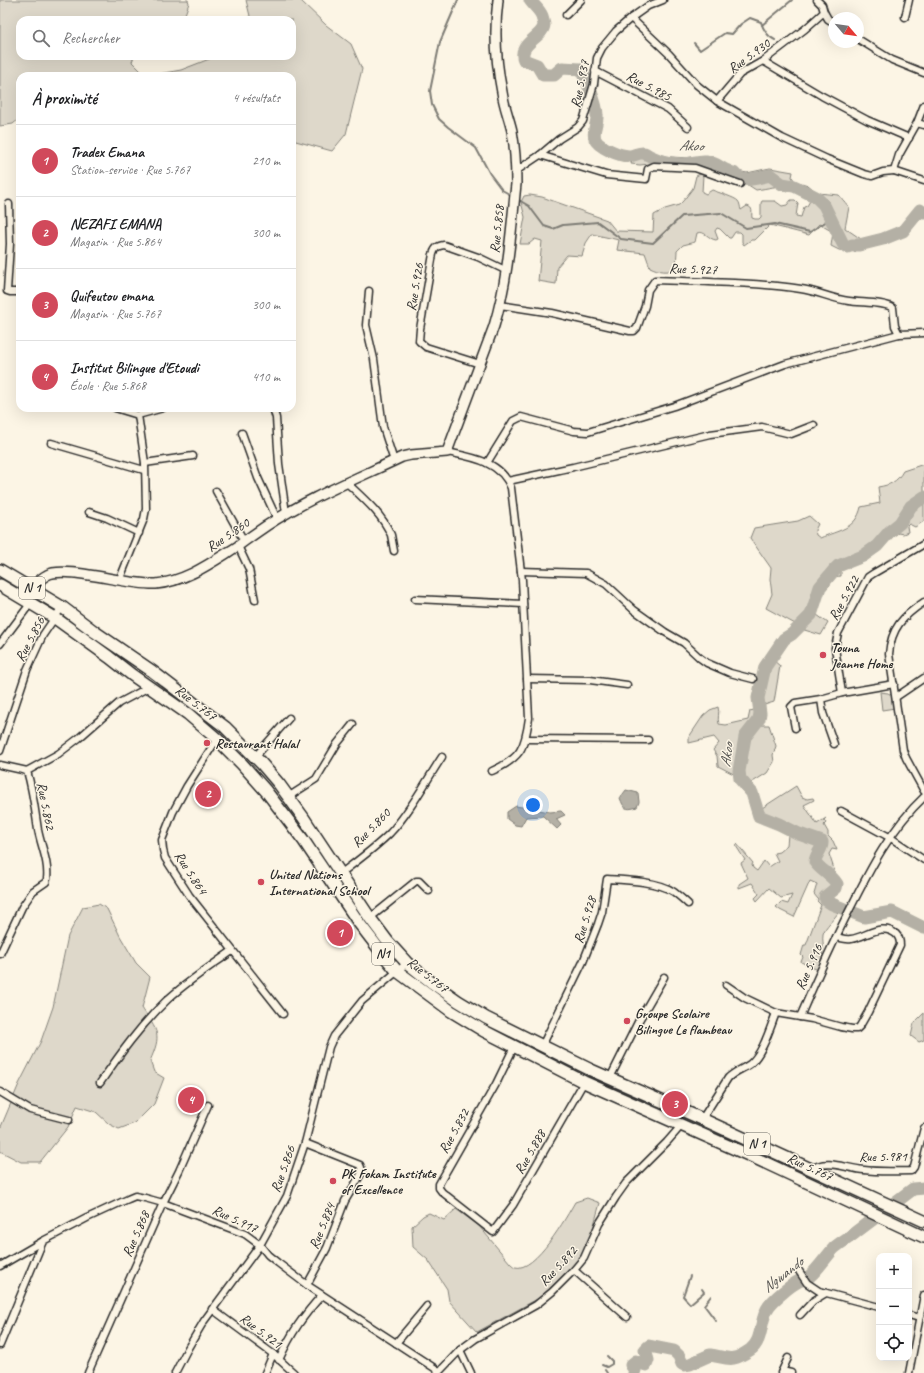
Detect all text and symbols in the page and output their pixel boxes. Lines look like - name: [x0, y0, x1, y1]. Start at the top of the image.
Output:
- north arrow: [828, 12, 864, 48]
- search box: [16, 16, 296, 60]
- icon: search: [30, 27, 52, 49]
- text: Rechercher: [62, 29, 120, 48]
- street label: Rue 5.930: [725, 34, 775, 77]
- street label: Rue 5.937: [567, 58, 593, 109]
- street label: Rue 5.985: [624, 67, 675, 105]
- text: À proximité: [32, 88, 97, 109]
- text: 4 résultats: [232, 90, 280, 106]
- water label: Akoo: [679, 136, 706, 156]
- text: Tradex Emana: [70, 143, 144, 162]
- text: 1: [42, 153, 48, 169]
- text: 210 m: [252, 153, 280, 169]
- text: Station-service · Rue 5.767: [70, 162, 190, 178]
- street label: Rue 5.858: [486, 202, 508, 254]
- text: NEZAFI EMANA: [70, 215, 161, 234]
- text: 2: [42, 225, 48, 241]
- text: 300 m: [252, 225, 280, 241]
- text: Magasin · Rue 5.864: [70, 234, 161, 250]
- street label: Rue 5.927: [669, 260, 718, 278]
- street label: Rue 5.926: [402, 261, 428, 312]
- text: Quifeutou emana: [70, 287, 153, 306]
- text: 3: [42, 297, 48, 313]
- text: 300 m: [252, 297, 280, 313]
- text: Magasin · Rue 5.767: [70, 306, 161, 322]
- text: Institut Bilingue d'Etoudi: [70, 359, 199, 378]
- text: 4: [42, 369, 48, 385]
- text: 410 m: [252, 369, 280, 385]
- text: École · Rue 5.868: [70, 378, 146, 394]
- street label: Rue 5.860: [203, 514, 254, 556]
- street label: Rue 5.922: [825, 571, 864, 623]
- road number: N 1: [19, 577, 45, 599]
- street label: Rue 5.856: [11, 613, 49, 664]
- place label: Touna Jeanne Home: [830, 639, 894, 672]
- marker: Touna Jeanne Home: [818, 650, 828, 660]
- street label: Rue 5.767: [172, 681, 221, 725]
- place label: Restaurant Halal: [215, 735, 301, 752]
- marker: Restaurant Halal: [202, 738, 212, 748]
- water label: Akoo: [716, 739, 738, 768]
- pin: 2: [195, 779, 221, 809]
- street label: Rue 5.862: [33, 781, 59, 833]
- your location: [523, 795, 543, 815]
- street label: Rue 5.860: [348, 804, 395, 851]
- street label: Rue 5.864: [171, 848, 212, 899]
- place label: United Nations International School: [269, 866, 373, 899]
- marker: United Nations International School: [256, 877, 266, 887]
- street label: Rue 5.928: [570, 893, 601, 946]
- pin: 1: [327, 918, 353, 948]
- street label: Rue 5.916: [791, 941, 827, 992]
- road number: N1: [372, 943, 394, 965]
- street label: Rue 5.767: [404, 953, 453, 997]
- place label: Groupe Scolaire Bilingue Le flambeau: [635, 1005, 733, 1038]
- marker: Groupe Scolaire Bilingue Le flambeau: [622, 1016, 632, 1026]
- pin: 4: [178, 1085, 204, 1115]
- pin: 3: [662, 1089, 688, 1119]
- street label: Rue 5.832: [435, 1104, 474, 1156]
- street label: Rue 5.888: [511, 1125, 550, 1177]
- road number: N 1: [744, 1133, 770, 1155]
- street label: Rue 5.866: [267, 1143, 299, 1195]
- street label: Rue 5.981: [859, 1148, 908, 1165]
- street label: Rue 5.767: [785, 1149, 836, 1185]
- place label: PK Fokam Institute of Excellence: [341, 1165, 437, 1198]
- marker: PK Fokam Institute of Excellence: [328, 1176, 338, 1186]
- street label: Rue 5.884: [305, 1199, 340, 1252]
- street label: Rue 5.917: [210, 1201, 261, 1237]
- street label: Rue 5.868: [118, 1207, 154, 1259]
- street label: Rue 5.892: [535, 1241, 582, 1289]
- water label: Ngwando: [759, 1251, 809, 1297]
- map controls: [876, 1253, 912, 1361]
- button: +: [876, 1253, 912, 1289]
- button: −: [876, 1289, 912, 1325]
- street label: Rue 5.921: [237, 1310, 286, 1353]
- button: locate: [876, 1325, 912, 1361]

